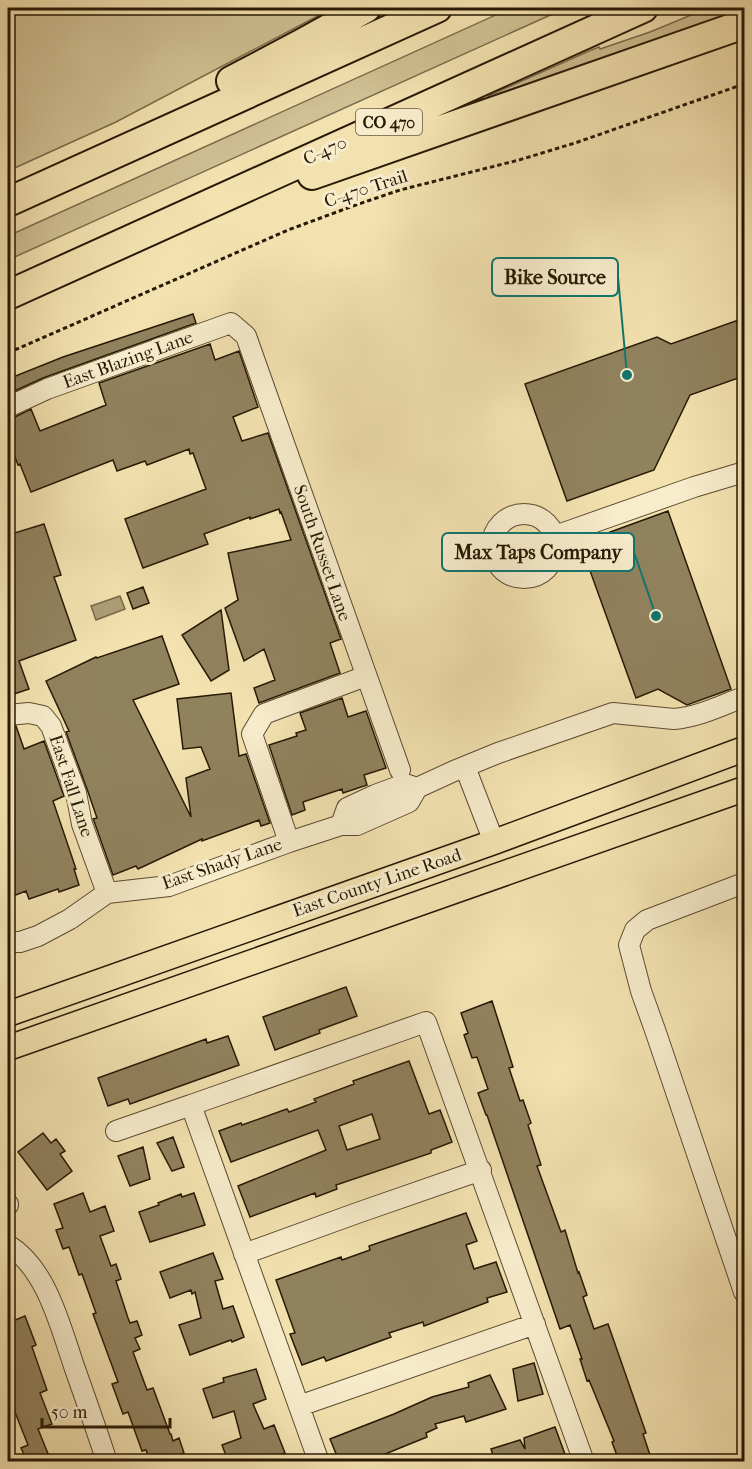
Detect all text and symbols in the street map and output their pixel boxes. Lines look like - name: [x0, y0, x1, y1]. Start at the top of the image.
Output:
- road number: CO 470: [356, 109, 422, 135]
- street label: C-470: [300, 132, 350, 170]
- street label: C-470 Trail: [322, 166, 410, 212]
- callout: Bike Source: [492, 258, 618, 296]
- text: Bike Source: [504, 266, 606, 289]
- street label: East Blazing Lane: [60, 327, 196, 393]
- street label: South Russet Lane: [289, 482, 355, 624]
- callout: Max Taps Company: [442, 533, 634, 571]
- text: Max Taps Company: [453, 541, 623, 564]
- street label: East Fall Lane: [45, 732, 97, 840]
- street label: East Shady Lane: [159, 834, 285, 894]
- street label: East County Line Road: [290, 844, 464, 922]
- scale bar: [42, 1391, 170, 1429]
- text: 50 m: [51, 1402, 88, 1423]

